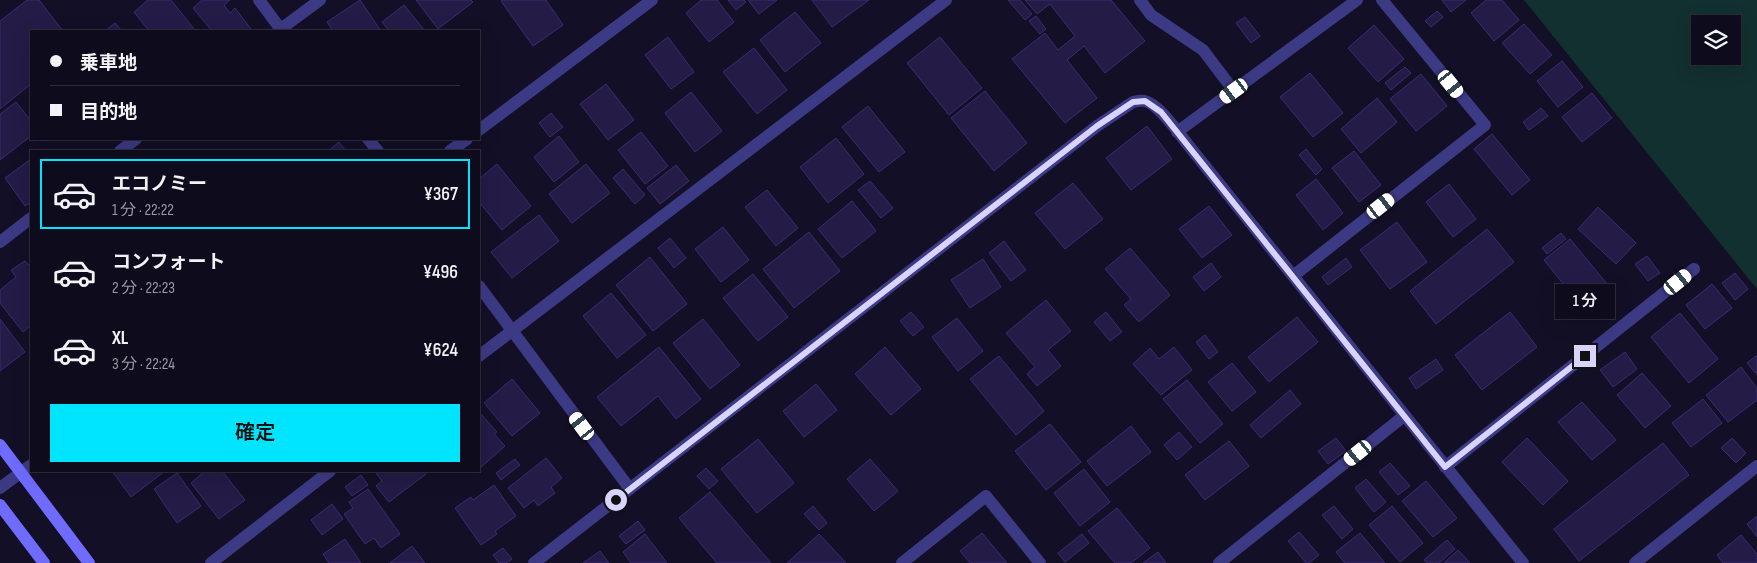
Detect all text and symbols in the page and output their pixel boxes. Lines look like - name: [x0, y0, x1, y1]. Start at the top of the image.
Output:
- map controls: [1691, 15, 1741, 65]
- button: layers: [1691, 15, 1741, 65]
- text: 乗車地: [80, 52, 137, 75]
- car: [1435, 68, 1466, 100]
- car: [1217, 76, 1250, 106]
- text: 目的地: [80, 101, 137, 124]
- icon: car: [52, 172, 97, 217]
- text: エコノミー: [112, 173, 207, 196]
- text: ¥367: [423, 183, 458, 206]
- car: [1364, 191, 1397, 221]
- text: 1 分 · 22:22: [112, 201, 174, 220]
- icon: car: [52, 250, 97, 295]
- text: コンフォート: [112, 251, 225, 274]
- text: ¥496: [423, 261, 458, 284]
- car: [1661, 267, 1694, 297]
- text: 2 分 · 22:23: [112, 279, 175, 298]
- callout: 1 分: [1555, 284, 1615, 318]
- text: 1 分: [1573, 292, 1597, 311]
- text: XL: [112, 327, 128, 350]
- icon: car: [52, 328, 97, 373]
- text: ¥624: [423, 339, 458, 362]
- route end: [1574, 345, 1596, 367]
- text: 3 分 · 22:24: [112, 355, 175, 374]
- button: 確定: [50, 404, 460, 462]
- car: [566, 410, 597, 442]
- car: [1341, 438, 1374, 468]
- route start: [605, 489, 627, 511]

